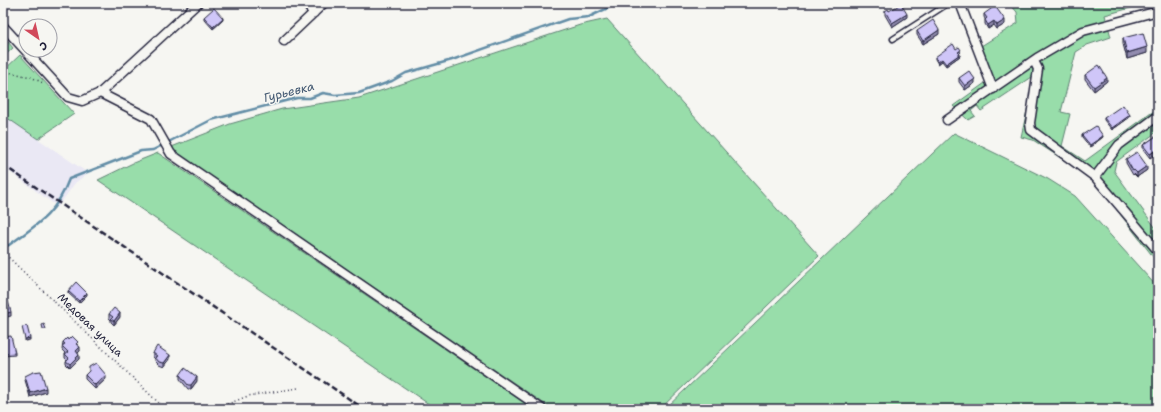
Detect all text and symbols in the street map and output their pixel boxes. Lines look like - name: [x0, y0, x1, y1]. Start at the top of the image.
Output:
- north arrow: [18, 18, 58, 58]
- text: С: [36, 38, 50, 54]
- water label: Гурьевка: [262, 78, 316, 106]
- street label: Медовая улица: [54, 290, 126, 360]

